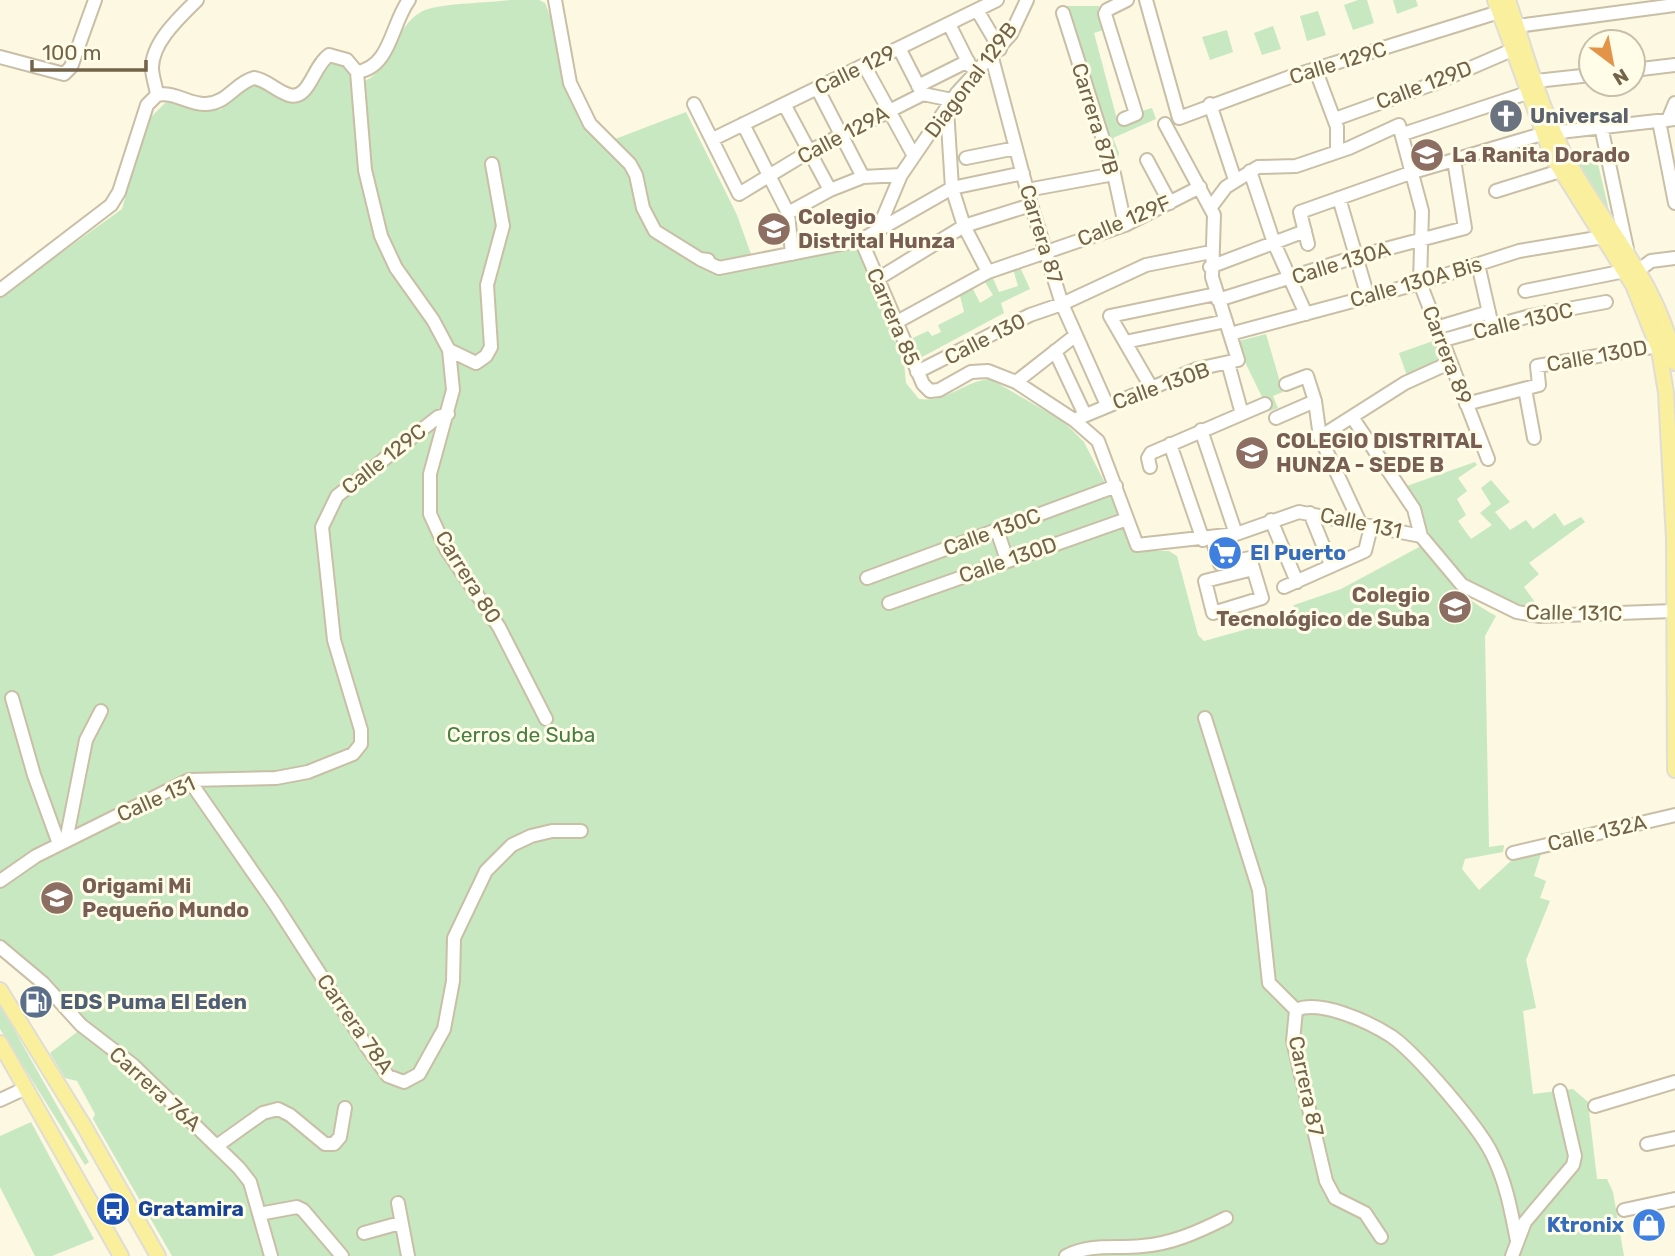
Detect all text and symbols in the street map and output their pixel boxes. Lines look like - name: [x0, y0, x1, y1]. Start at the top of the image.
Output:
- street label: Diagonal 129B: [919, 17, 1022, 142]
- scale bar: [32, 28, 145, 72]
- north arrow: [1577, 28, 1647, 98]
- street label: Calle 129C: [1286, 36, 1390, 89]
- street label: Calle 129: [810, 39, 899, 100]
- text: 100 m: [42, 40, 101, 65]
- street label: Calle 129D: [1372, 55, 1475, 114]
- street label: Carrera 87B: [1067, 60, 1124, 178]
- text: N: [1609, 64, 1633, 90]
- church icon: Universal: [1487, 97, 1525, 135]
- street label: Calle 129A: [793, 100, 893, 169]
- place label: Universal: [1530, 103, 1629, 128]
- school or university icon: La Ranita Dorado: [1408, 136, 1446, 174]
- place label: La Ranita Dorado: [1452, 142, 1630, 167]
- street label: Carrera 87: [1015, 182, 1068, 286]
- street label: Calle 129F: [1073, 190, 1174, 251]
- place label: Colegio Distrital Hunza: [798, 204, 955, 253]
- school or university icon: Colegio Distrital Hunza: [755, 210, 793, 248]
- street label: Calle 130A: [1289, 236, 1393, 289]
- street label: Calle 130A Bis: [1347, 251, 1485, 312]
- street label: Carrera 85: [862, 264, 925, 369]
- street label: Calle 130C: [1471, 297, 1575, 344]
- street label: Carrera 89: [1417, 302, 1478, 408]
- street label: Calle 130: [940, 308, 1029, 370]
- street label: Calle 130D: [1544, 334, 1649, 377]
- street label: Calle 130B: [1109, 356, 1213, 415]
- street label: Calle 129C: [336, 418, 431, 499]
- place label: COLEGIO DISTRITAL HUNZA - SEDE B: [1276, 428, 1483, 477]
- school or university icon: COLEGIO DISTRITAL HUNZA - SEDE B: [1233, 434, 1271, 472]
- street label: Calle 130C: [940, 502, 1044, 561]
- street label: Calle 131: [1318, 502, 1404, 543]
- street label: Carrera 80: [430, 526, 507, 628]
- street label: Calle 130D: [955, 531, 1060, 588]
- supermarket icon: El Puerto: [1206, 534, 1244, 572]
- place label: El Puerto: [1250, 540, 1346, 565]
- place label: Colegio Tecnológico de Suba: [1216, 582, 1430, 631]
- school or university icon: Colegio Tecnológico de Suba: [1436, 588, 1474, 626]
- street label: Calle 131C: [1525, 599, 1623, 626]
- park label: Cerros de Suba: [447, 722, 595, 747]
- street label: Calle 131: [113, 770, 199, 827]
- street label: Calle 132A: [1545, 809, 1649, 856]
- place label: Origami Mi Pequeño Mundo: [82, 873, 249, 922]
- school or university icon: Origami Mi Pequeño Mundo: [38, 879, 76, 917]
- street label: Carrera 78A: [312, 969, 399, 1078]
- fuel station icon: EDS Puma El Eden: [17, 983, 55, 1021]
- place label: EDS Puma El Eden: [60, 989, 247, 1014]
- street label: Carrera 87: [1284, 1034, 1329, 1138]
- street label: Carrera 76A: [104, 1041, 206, 1136]
- bus stop icon: Gratamira: [94, 1190, 132, 1228]
- place label: Gratamira: [138, 1196, 244, 1221]
- shop icon: Ktronix: [1630, 1206, 1668, 1244]
- place label: Ktronix: [1547, 1212, 1625, 1237]

